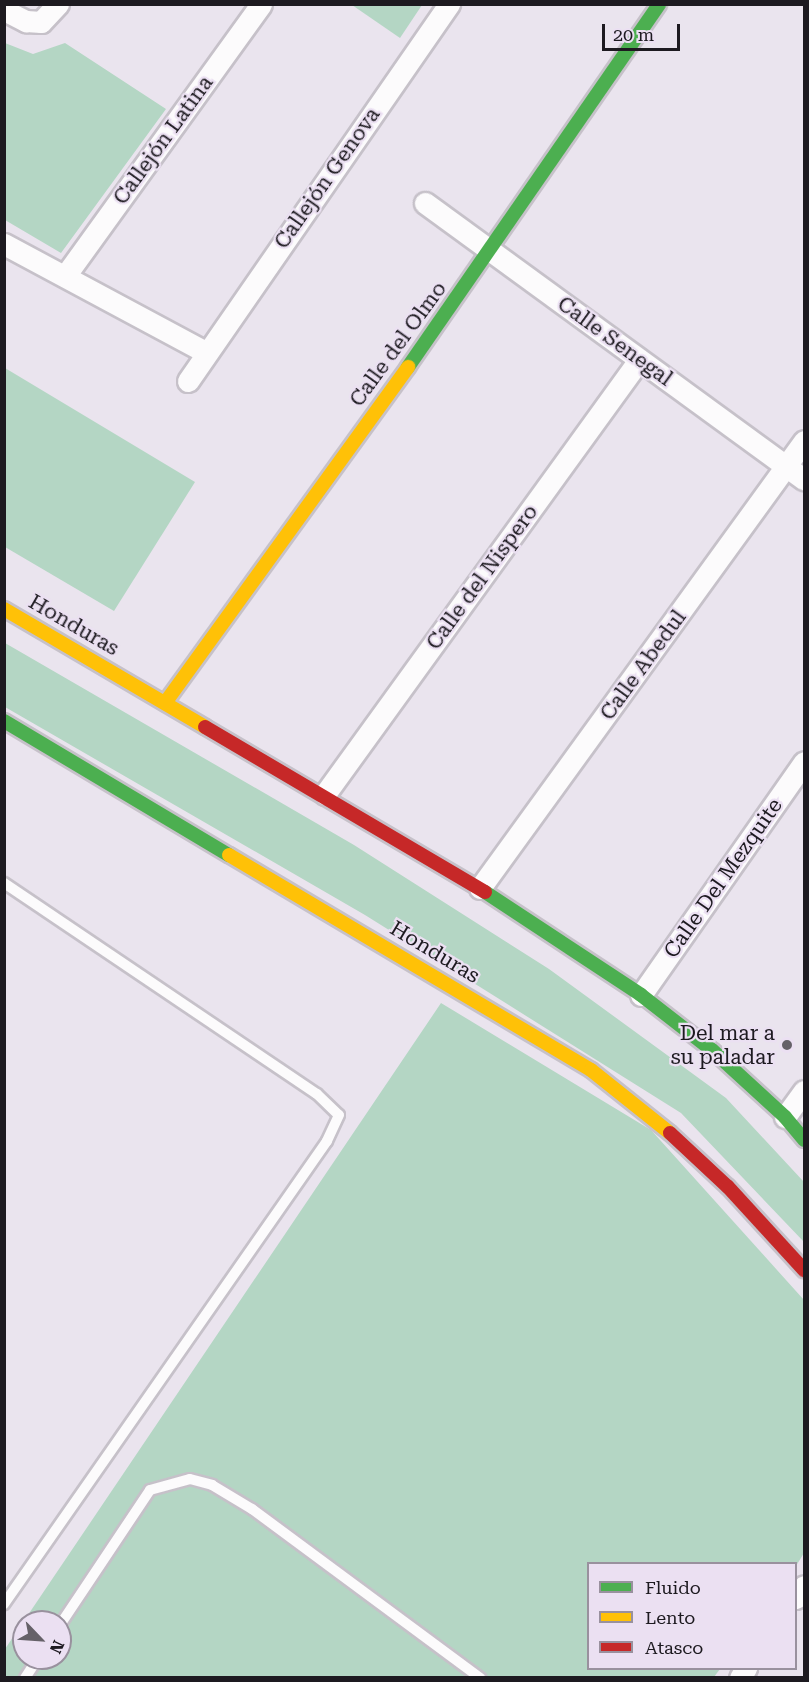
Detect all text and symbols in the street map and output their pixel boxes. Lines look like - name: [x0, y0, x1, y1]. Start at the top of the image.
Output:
- scale bar: [605, 12, 683, 50]
- text: 20 m: [613, 24, 654, 45]
- street label: Callejón Latina: [108, 71, 218, 209]
- street label: Callejón Genova: [269, 103, 385, 253]
- street label: Calle del Olmo: [344, 277, 452, 411]
- street label: Calle Senegal: [553, 291, 677, 391]
- street label: Calle del Nispero: [421, 500, 543, 654]
- street label: Honduras: [24, 589, 124, 661]
- street label: Calle Abedul: [595, 605, 691, 725]
- street label: Calle Del Mezquite: [658, 793, 788, 963]
- street label: Honduras: [386, 915, 484, 989]
- place label: Del mar a su paladar: [671, 1020, 775, 1070]
- marker: Del mar a su paladar: [780, 1038, 794, 1052]
- legend: [587, 1562, 797, 1670]
- text: Fluido: [645, 1577, 701, 1598]
- text: Lento: [645, 1607, 695, 1628]
- north arrow: [12, 1610, 72, 1670]
- text: N: [46, 1637, 68, 1657]
- text: Atasco: [645, 1637, 703, 1658]

